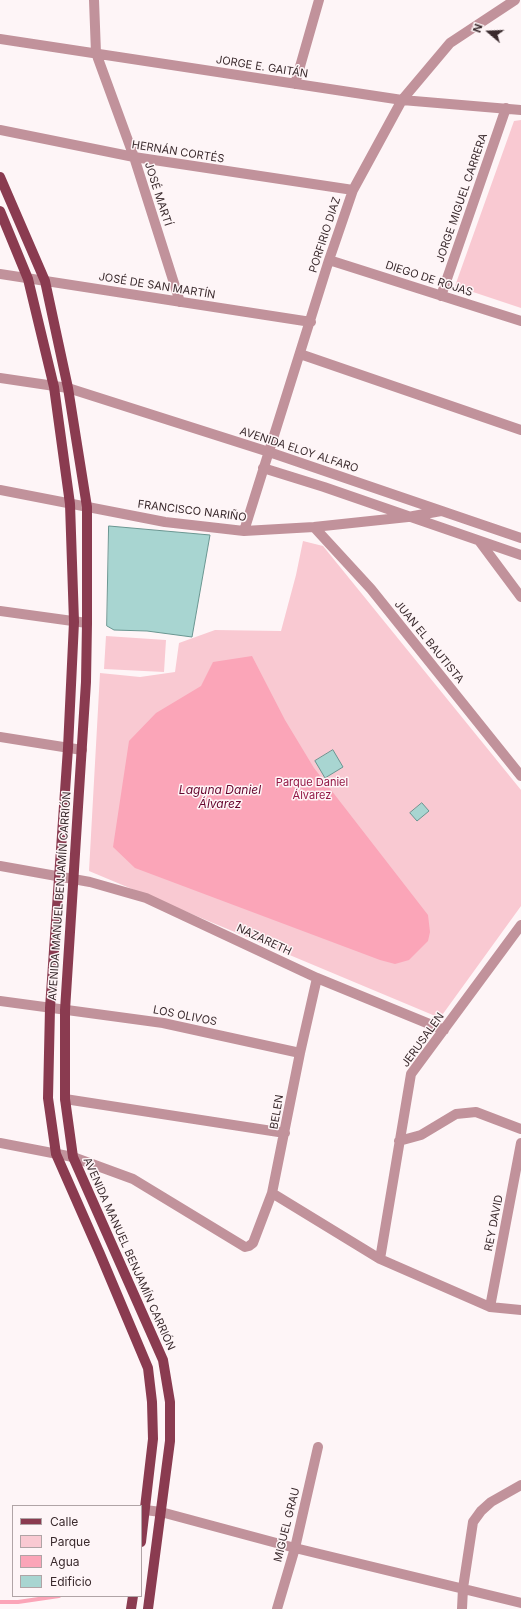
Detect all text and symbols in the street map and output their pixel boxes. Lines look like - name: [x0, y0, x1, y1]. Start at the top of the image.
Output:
- north arrow: [469, 12, 509, 52]
- text: N: [470, 22, 486, 34]
- street label: JORGE E. GAITÁN: [215, 53, 309, 81]
- street label: JORGE MIGUEL CARRERA: [434, 132, 490, 264]
- street label: HERNÁN CORTÉS: [131, 138, 225, 166]
- street label: JOSÉ MARTÍ: [142, 161, 174, 227]
- street label: PORFIRIO DIAZ: [307, 195, 343, 275]
- street label: DIEGO DE ROJAS: [384, 259, 474, 299]
- street label: JOSÉ DE SAN MARTÍN: [98, 270, 216, 302]
- street label: AVENIDA ELOY ALFARO: [238, 425, 360, 475]
- street label: FRANCISCO NARIÑO: [137, 498, 247, 524]
- street label: JUAN EL BAUTISTA: [392, 598, 466, 686]
- park label: Parque Daniel Álvarez: [276, 776, 348, 802]
- water label: Laguna Daniel Álvarez: [179, 783, 261, 811]
- street label: AVENIDA MANUEL BENJAMÍN CARRIÓN: [46, 791, 74, 1001]
- street label: NAZARETH: [234, 921, 294, 959]
- street label: LOS OLIVOS: [152, 1003, 218, 1029]
- street label: JERUSALEN: [399, 1010, 447, 1070]
- street label: BELEN: [267, 1094, 287, 1130]
- street label: AVENIDA MANUEL BENJAMÍN CARRIÓN: [80, 1156, 178, 1352]
- street label: REY DAVID: [482, 1194, 506, 1252]
- street label: MIGUEL GRAU: [271, 1487, 303, 1563]
- legend: [12, 1505, 142, 1597]
- text: Calle: [50, 1514, 78, 1529]
- text: Parque: [50, 1534, 90, 1549]
- text: Agua: [50, 1554, 79, 1569]
- text: Edificio: [50, 1574, 92, 1589]

